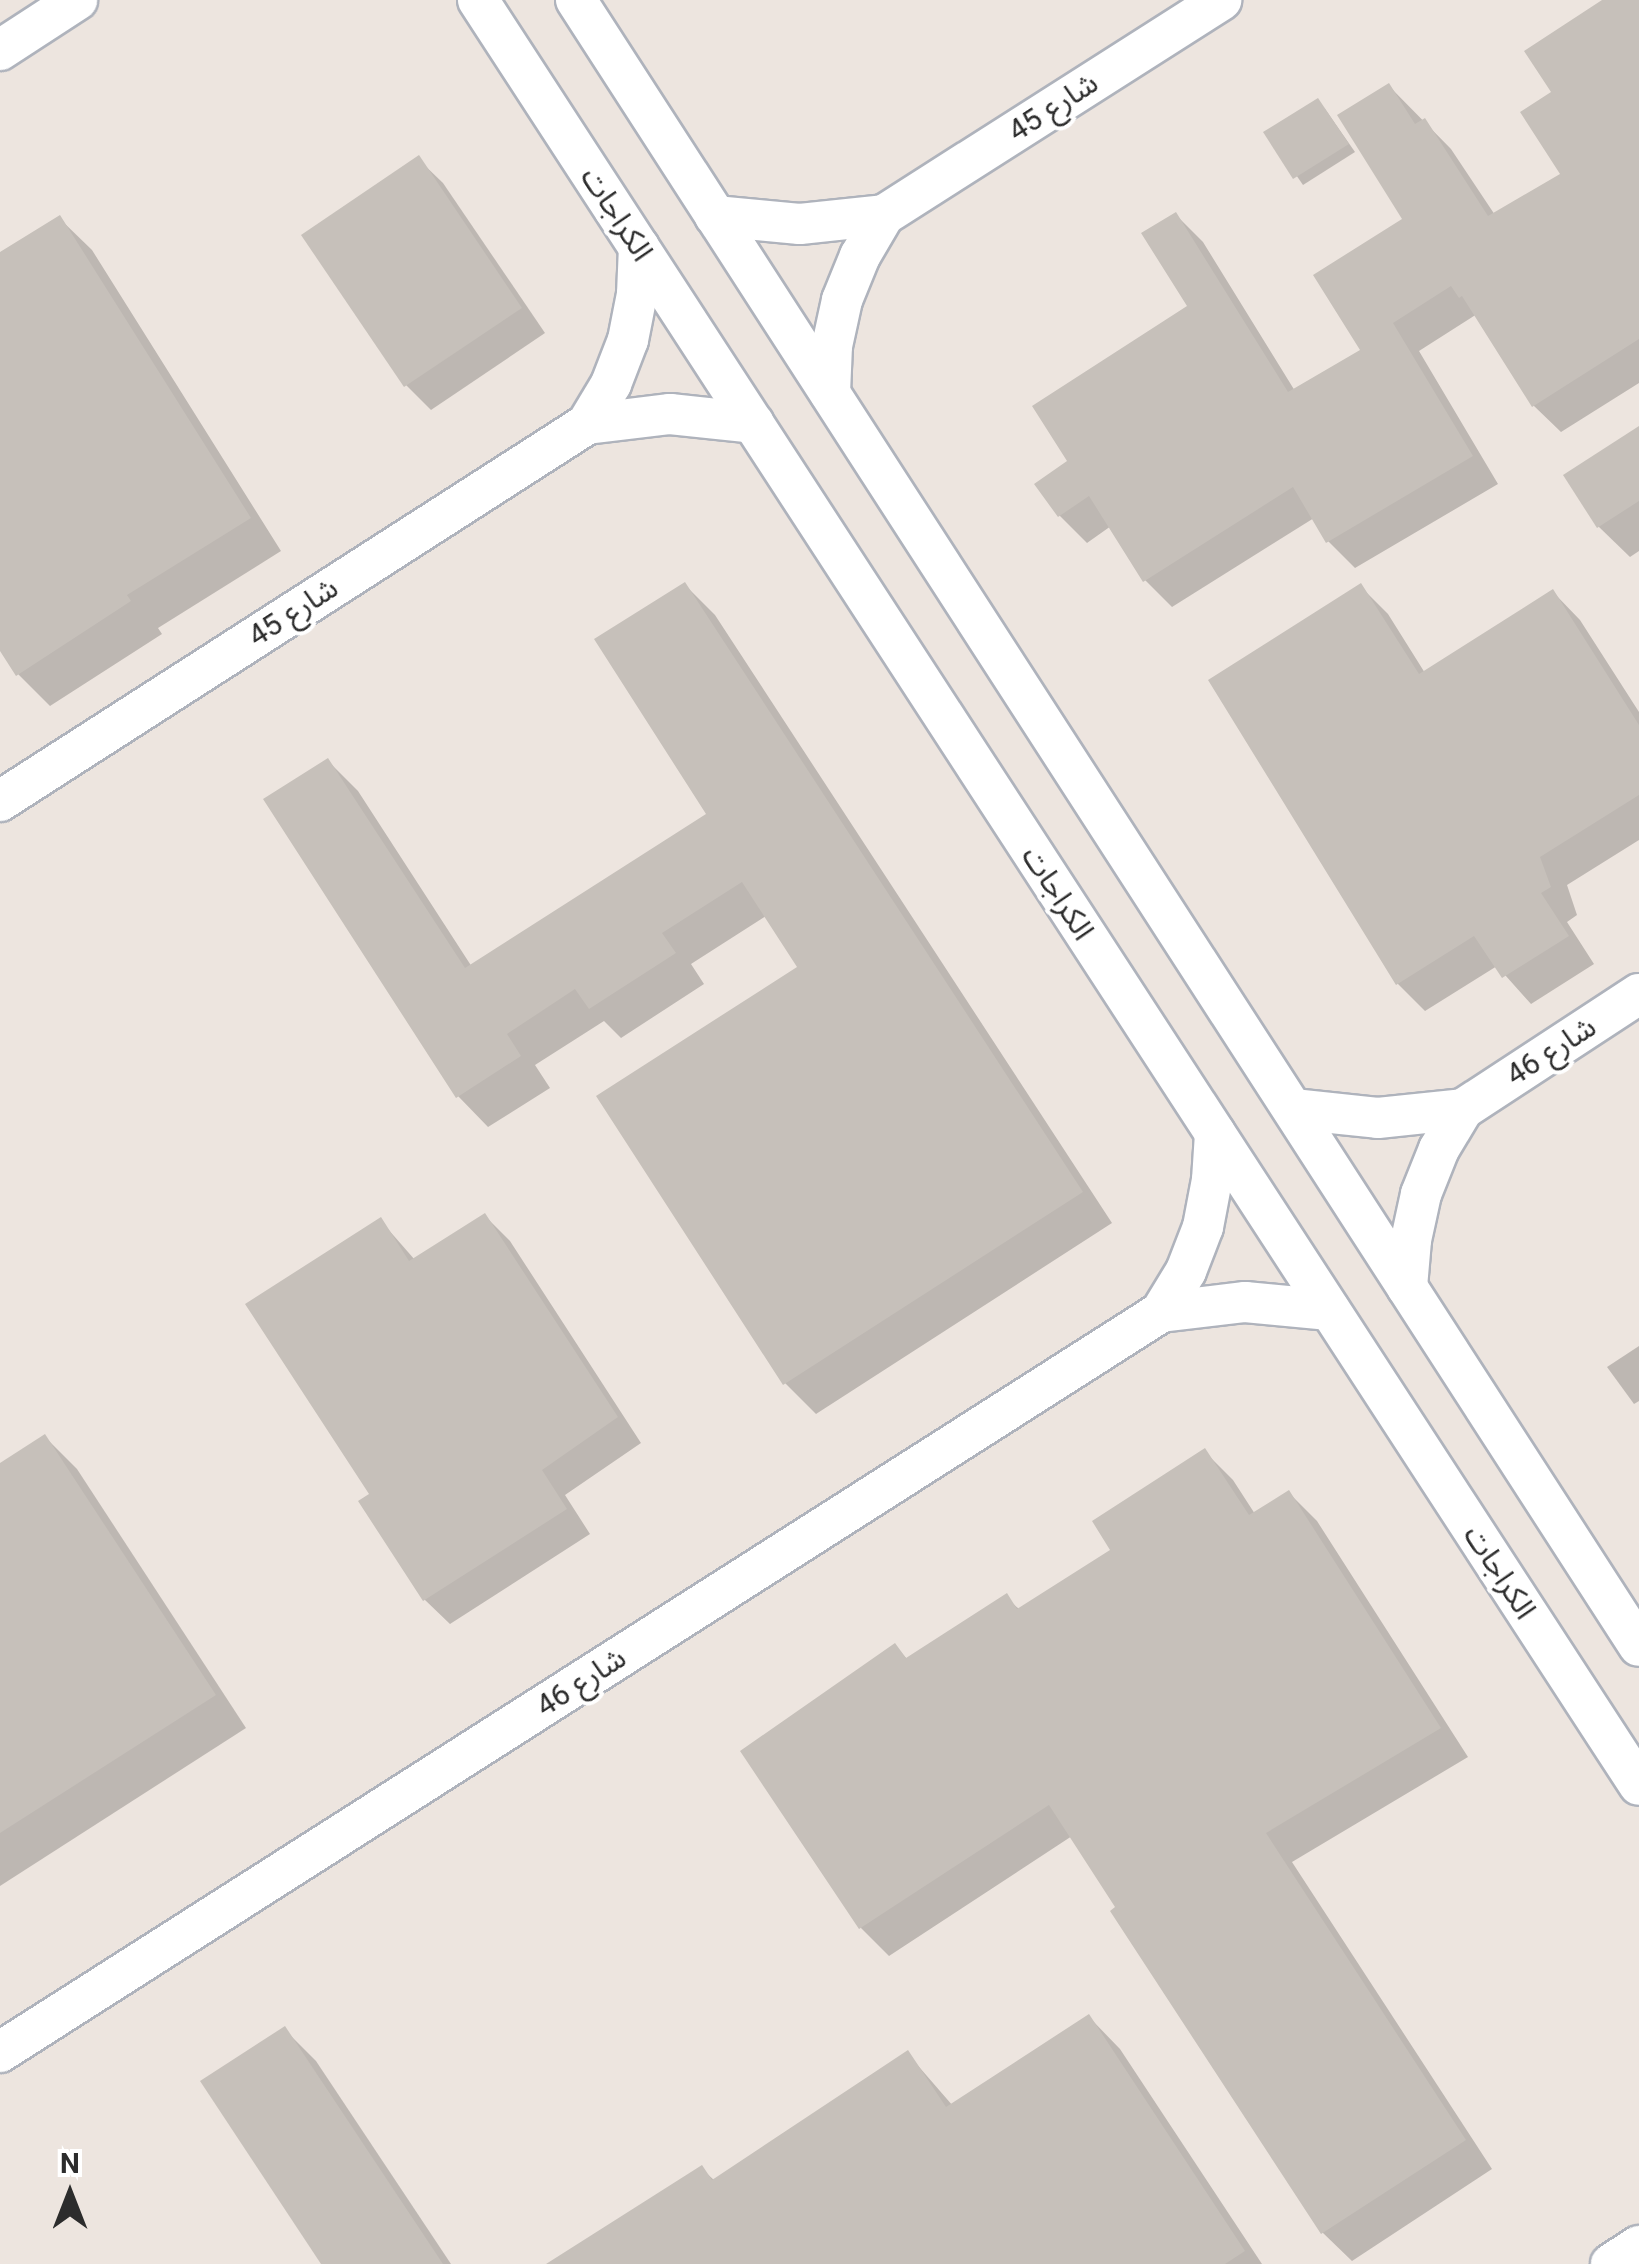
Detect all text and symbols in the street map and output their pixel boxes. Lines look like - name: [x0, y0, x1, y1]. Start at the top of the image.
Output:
- street label: شارع 45: [1001, 65, 1105, 149]
- street label: الكراجات: [573, 160, 661, 268]
- street label: شارع 45: [241, 570, 345, 654]
- street label: الكراجات: [1014, 839, 1102, 947]
- street label: شارع 46: [1499, 1009, 1603, 1093]
- street label: الكراجات: [1456, 1518, 1544, 1626]
- street label: شارع 46: [529, 1640, 633, 1724]
- north arrow: [20, 2144, 120, 2244]
- text: N: [60, 2147, 80, 2180]

